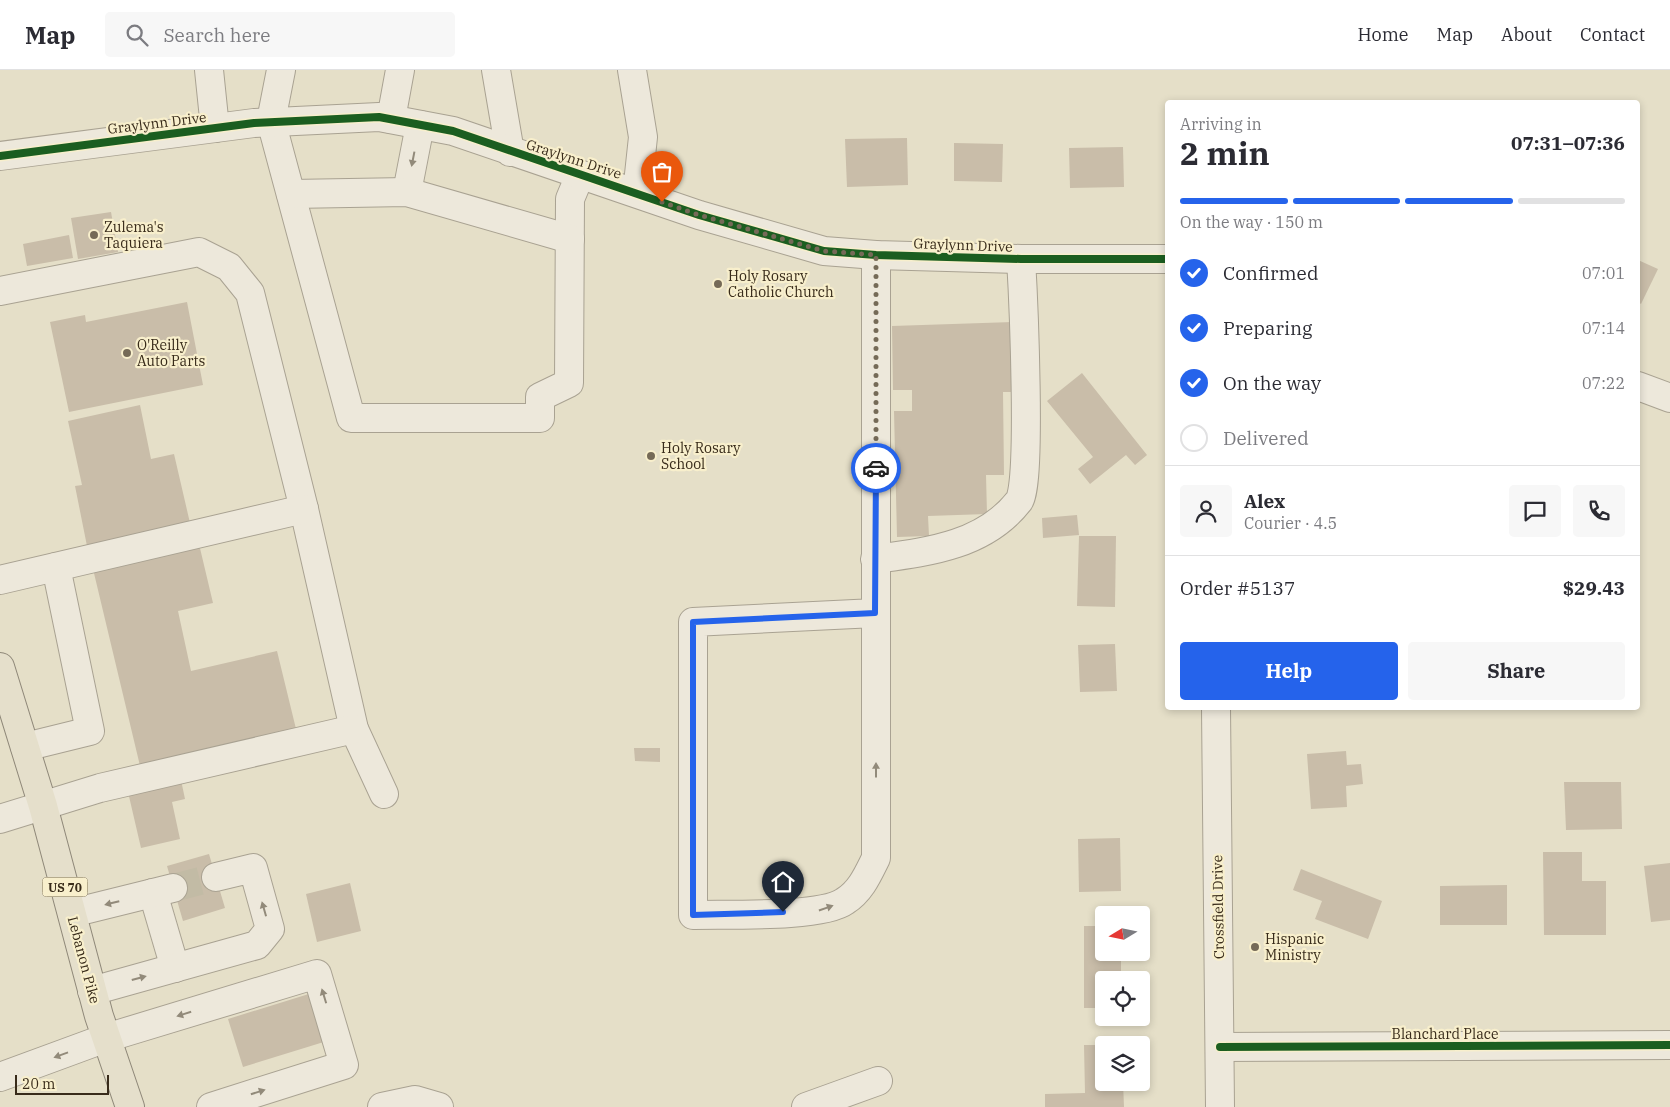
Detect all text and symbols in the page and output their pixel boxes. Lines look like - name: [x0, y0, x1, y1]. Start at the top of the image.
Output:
- search box: [105, 12, 455, 57]
- text: Map: [25, 19, 75, 51]
- icon: search: [123, 21, 151, 49]
- text: Search here: [163, 23, 270, 47]
- text: Home: [1357, 23, 1409, 46]
- text: Map: [1437, 23, 1473, 46]
- text: About: [1501, 23, 1552, 46]
- text: Contact: [1580, 23, 1645, 46]
- street label: Graylynn Drive: [107, 108, 207, 138]
- text: Arriving in: [1180, 114, 1262, 134]
- text: 07:31–07:36: [1511, 131, 1625, 155]
- text: 2 min: [1180, 132, 1270, 174]
- street label: Graylynn Drive: [524, 135, 624, 183]
- one-way arrow: [409, 151, 417, 167]
- pin: [641, 151, 683, 202]
- icon: bag: [648, 158, 676, 186]
- text: On the way · 150 m: [1180, 212, 1323, 232]
- place label: Zulema's Taquiera: [104, 218, 164, 252]
- marker: Zulema's Taquiera: [88, 229, 100, 241]
- street label: Graylynn Drive: [913, 234, 1013, 256]
- icon: check: [1180, 259, 1208, 287]
- text: Confirmed: [1223, 261, 1318, 285]
- text: 07:01: [1582, 263, 1625, 283]
- place label: Holy Rosary Catholic Church: [728, 267, 834, 301]
- marker: Holy Rosary Catholic Church: [712, 278, 724, 290]
- icon: check: [1180, 314, 1208, 342]
- text: Preparing: [1223, 316, 1312, 340]
- text: 07:14: [1582, 318, 1625, 338]
- place label: O'Reilly Auto Parts: [137, 336, 206, 370]
- marker: O'Reilly Auto Parts: [121, 347, 133, 359]
- icon: check: [1180, 369, 1208, 397]
- text: On the way: [1223, 371, 1321, 395]
- text: 07:22: [1582, 373, 1625, 393]
- text: Delivered: [1223, 426, 1309, 450]
- place label: Holy Rosary School: [661, 439, 741, 473]
- courier: [851, 443, 901, 493]
- marker: Holy Rosary School: [645, 450, 657, 462]
- icon: car: [862, 454, 890, 482]
- button: person: [1180, 485, 1232, 537]
- button: chat: [1509, 485, 1561, 537]
- button: phone: [1573, 485, 1625, 537]
- text: Alex: [1244, 489, 1285, 513]
- text: Courier · 4.5: [1244, 513, 1337, 533]
- text: Order #5137: [1180, 576, 1295, 600]
- text: $29.43: [1563, 576, 1625, 600]
- button: Help: [1180, 642, 1398, 700]
- button: Share: [1408, 642, 1625, 700]
- one-way arrow: [872, 761, 880, 777]
- street label: Crossfield Drive: [1208, 855, 1228, 959]
- pin: [762, 861, 804, 912]
- icon: home: [769, 868, 797, 896]
- road number: US 70: [42, 878, 88, 896]
- one-way arrow: [105, 899, 120, 907]
- one-way arrow: [260, 901, 268, 916]
- one-way arrow: [819, 904, 834, 912]
- north arrow: [1095, 906, 1150, 961]
- map controls: [1095, 906, 1150, 1091]
- street label: Lebanon Pike: [64, 914, 104, 1006]
- place label: Hispanic Ministry: [1265, 930, 1324, 964]
- marker: Hispanic Ministry: [1249, 941, 1261, 953]
- button: locate: [1095, 971, 1150, 1026]
- one-way arrow: [132, 974, 147, 982]
- one-way arrow: [319, 989, 327, 1004]
- one-way arrow: [177, 1011, 192, 1018]
- street label: Blanchard Place: [1392, 1025, 1498, 1043]
- button: layers: [1095, 1036, 1150, 1091]
- one-way arrow: [53, 1052, 68, 1059]
- scale bar: [15, 1072, 109, 1095]
- text: 20 m: [22, 1075, 55, 1093]
- one-way arrow: [250, 1088, 265, 1096]

